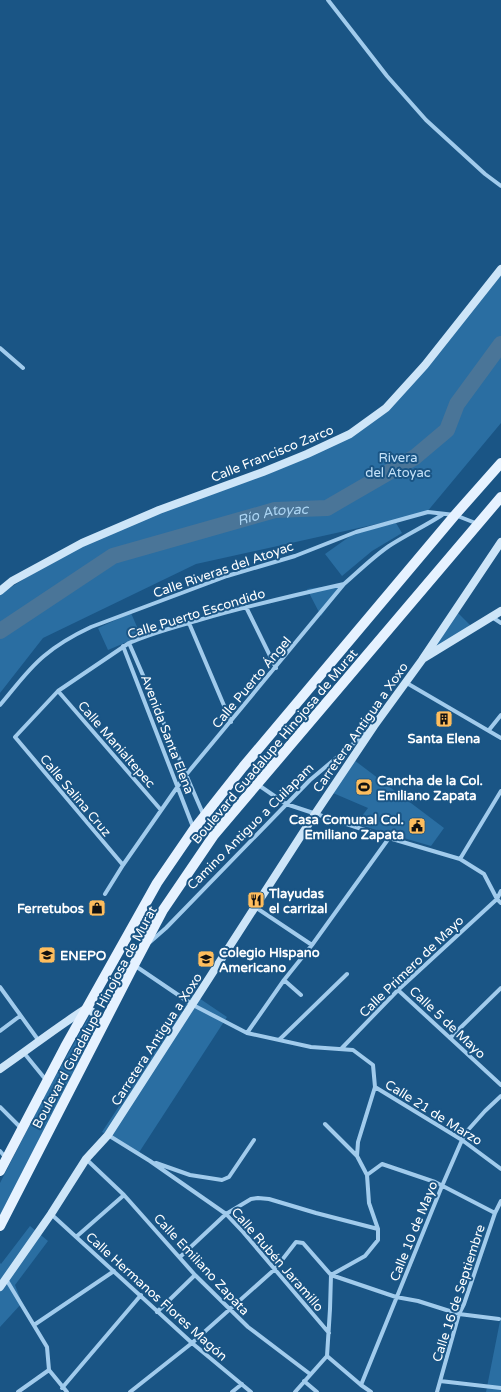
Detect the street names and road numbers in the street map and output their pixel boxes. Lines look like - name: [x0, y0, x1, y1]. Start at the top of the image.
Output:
- street label: Calle Francisco Zarco: [209, 422, 336, 486]
- street label: Calle Riveras del Atoyac: [151, 538, 296, 602]
- street label: Calle Puerto Escondido: [125, 585, 267, 643]
- street label: Calle Puerto Ángel: [209, 633, 295, 732]
- street label: Boulevard Guadalupe Hinojosa de Murat: [188, 646, 361, 847]
- street label: Carretera Antigua a Xoxo: [310, 659, 412, 796]
- street label: Avenida Santa Elena: [137, 673, 197, 796]
- street label: Calle Manialtepec: [74, 698, 158, 791]
- street label: Calle Salina Cruz: [36, 751, 114, 840]
- street label: Camino Antiguo a Cuilapam: [184, 760, 317, 893]
- street label: Boulevard Guadalupe Hinojosa de Murat: [29, 903, 161, 1131]
- street label: Calle Primero de Mayo: [356, 913, 467, 1021]
- street label: Carretera Antigua a Xoxo: [108, 970, 206, 1109]
- street label: Calle 5 de Mayo: [406, 983, 489, 1062]
- street label: Calle 21 de Marzo: [382, 1077, 485, 1149]
- street label: Calle 10 de Mayo: [387, 1179, 441, 1284]
- street label: Calle Rubén Jaramillo: [228, 1204, 327, 1315]
- street label: Calle Emiliano Zapata: [150, 1211, 253, 1319]
- street label: Calle 16 de Septiembre: [429, 1223, 489, 1364]
- street label: Calle Hermanos Flores Magón: [82, 1229, 230, 1365]

